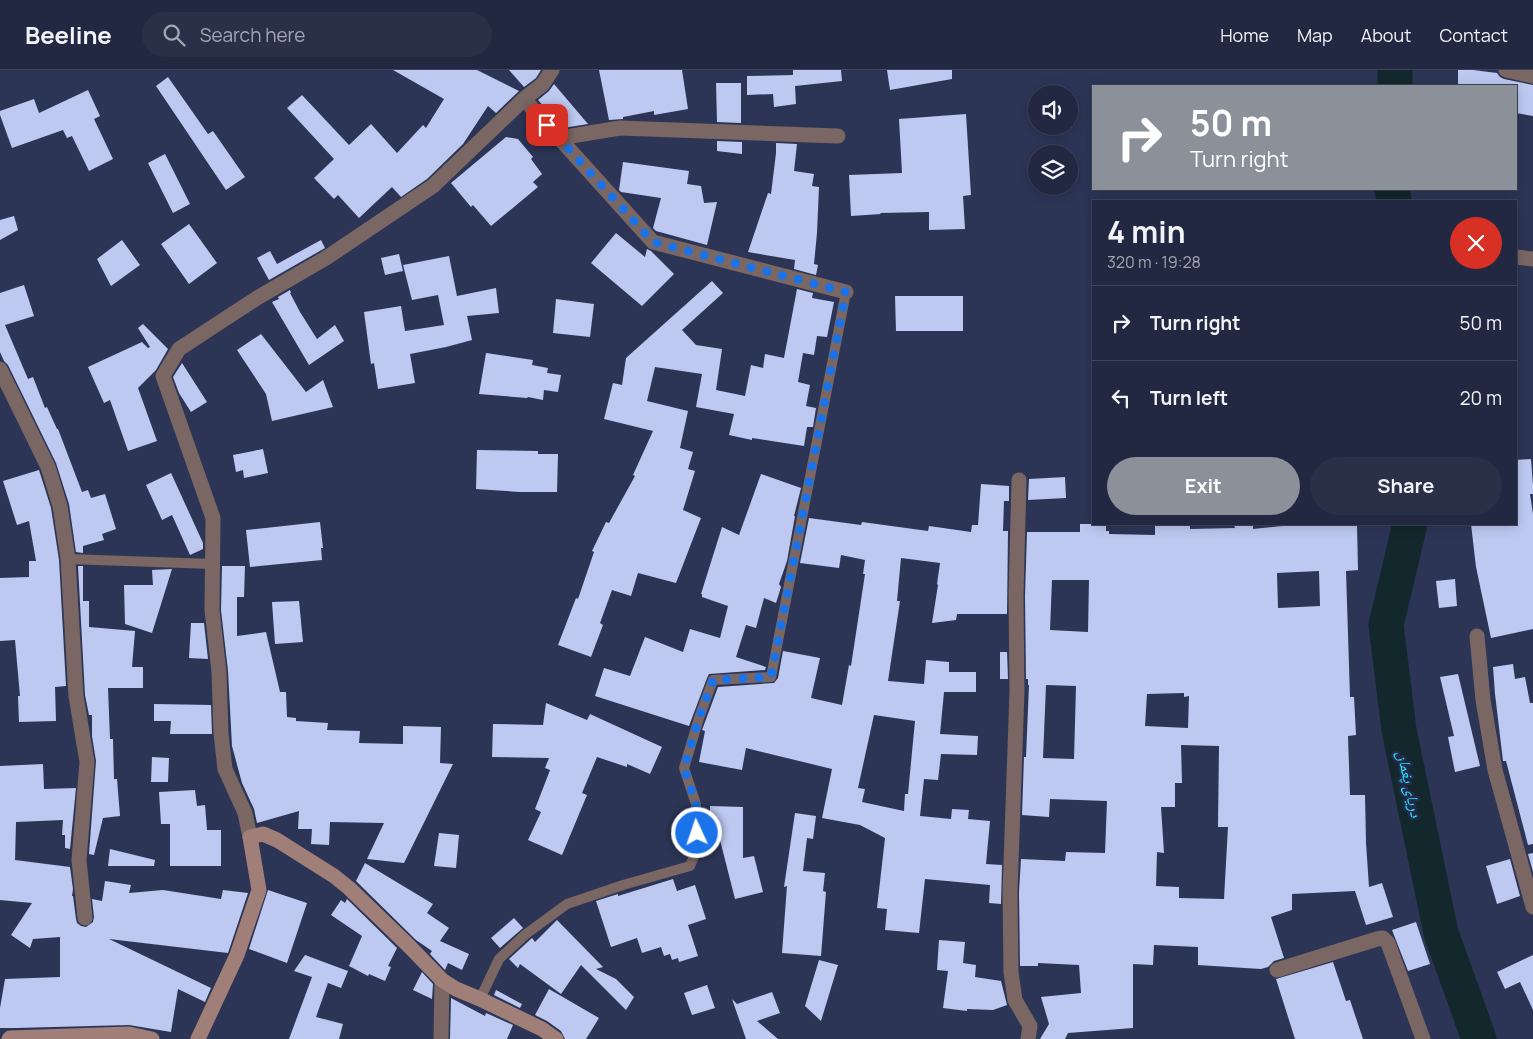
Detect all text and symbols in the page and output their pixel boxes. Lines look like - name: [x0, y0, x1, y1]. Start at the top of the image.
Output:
- search box: [142, 12, 492, 57]
- text: Beeline: [25, 18, 112, 51]
- icon: search: [160, 21, 188, 49]
- text: Search here: [200, 22, 305, 48]
- text: Home: [1220, 23, 1269, 47]
- text: Map: [1297, 23, 1333, 47]
- text: About: [1361, 23, 1411, 47]
- text: Contact: [1439, 23, 1508, 47]
- map controls: [1028, 85, 1078, 195]
- button: sound: [1028, 85, 1078, 135]
- text: 50 m: [1190, 99, 1272, 147]
- pin: [526, 104, 568, 146]
- icon: right: [1107, 105, 1172, 170]
- icon: arrive: [533, 111, 561, 139]
- text: Turn right: [1190, 144, 1288, 174]
- button: layers: [1028, 145, 1078, 195]
- text: 4 min: [1107, 211, 1185, 252]
- button: close: [1450, 217, 1502, 269]
- text: 320 m · 19:28: [1107, 251, 1201, 273]
- icon: right: [1107, 309, 1135, 337]
- text: Turn right: [1150, 310, 1240, 336]
- text: 50 m: [1460, 310, 1502, 336]
- icon: left: [1107, 384, 1135, 412]
- text: Turn left: [1150, 385, 1228, 411]
- text: 20 m: [1460, 385, 1502, 411]
- button: Exit: [1107, 457, 1300, 515]
- button: Share: [1310, 457, 1502, 515]
- water label: دریای پغمان: [1392, 749, 1428, 820]
- position arrow: [670, 806, 722, 858]

